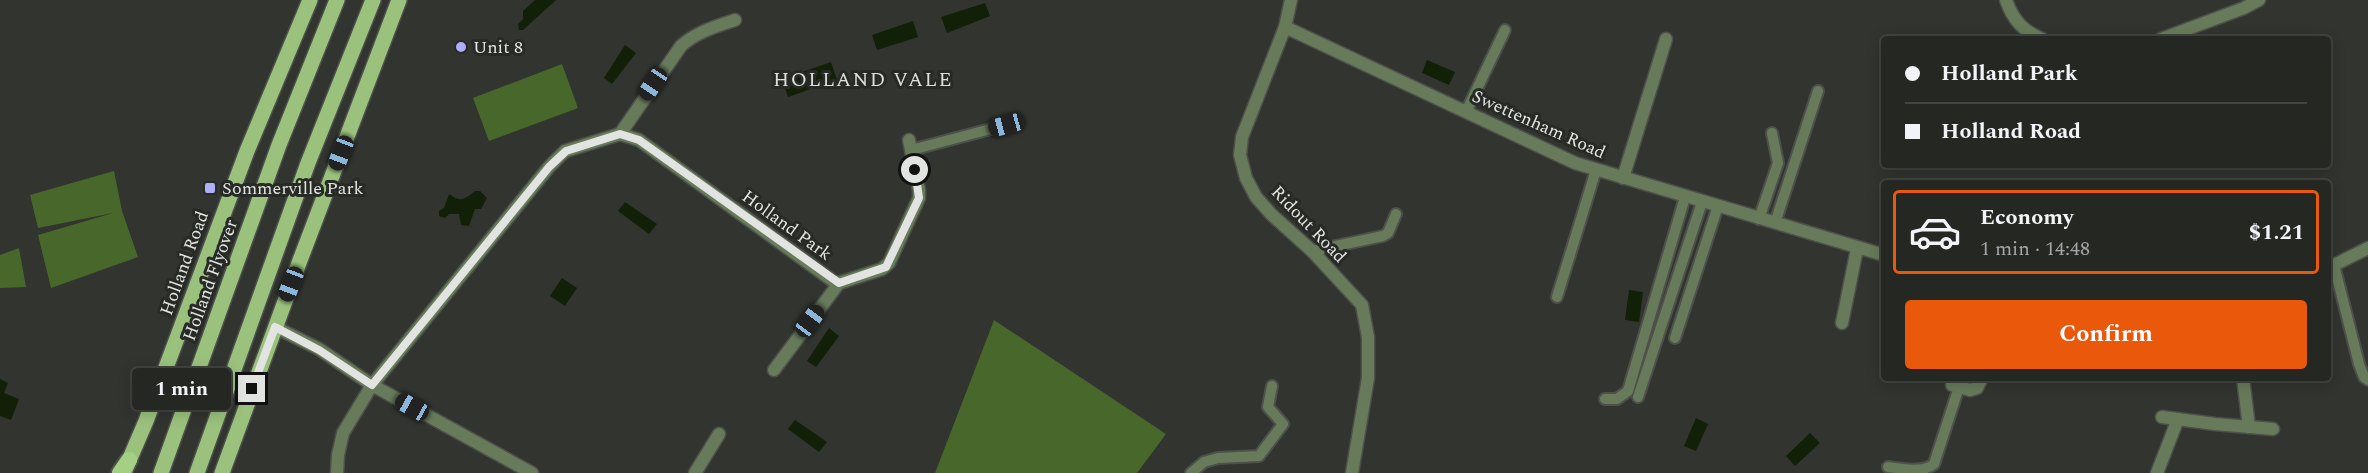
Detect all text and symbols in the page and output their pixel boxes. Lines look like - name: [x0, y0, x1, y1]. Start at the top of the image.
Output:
- place label: Unit 8: [473, 34, 523, 61]
- marker: Unit 8: [454, 40, 468, 54]
- text: Holland Park: [1941, 57, 2078, 90]
- car: [635, 64, 671, 104]
- district label: HOLLAND VALE: [773, 65, 953, 95]
- street label: Swettenham Road: [1468, 83, 1610, 166]
- car: [986, 112, 1026, 138]
- text: Holland Road: [1941, 115, 2081, 148]
- car: [326, 133, 356, 173]
- route start: [901, 156, 928, 183]
- place label: Sommerville Park: [222, 175, 364, 202]
- street label: Ridout Road: [1265, 179, 1353, 269]
- marker: Sommerville Park: [203, 181, 217, 195]
- street label: Holland Park: [736, 183, 837, 267]
- text: Economy: [1980, 201, 2073, 234]
- icon: car: [1908, 205, 1962, 259]
- street label: Holland Road: [153, 207, 216, 319]
- street label: Holland Flyover: [176, 216, 245, 345]
- text: $1.21: [2249, 216, 2304, 249]
- text: 1 min · 14:48: [1980, 234, 2090, 264]
- car: [276, 264, 306, 304]
- button: Confirm: [1905, 300, 2307, 369]
- car: [792, 301, 828, 341]
- callout: 1 min: [132, 368, 231, 410]
- text: 1 min: [155, 374, 208, 404]
- route end: [238, 375, 265, 402]
- car: [392, 390, 432, 424]

